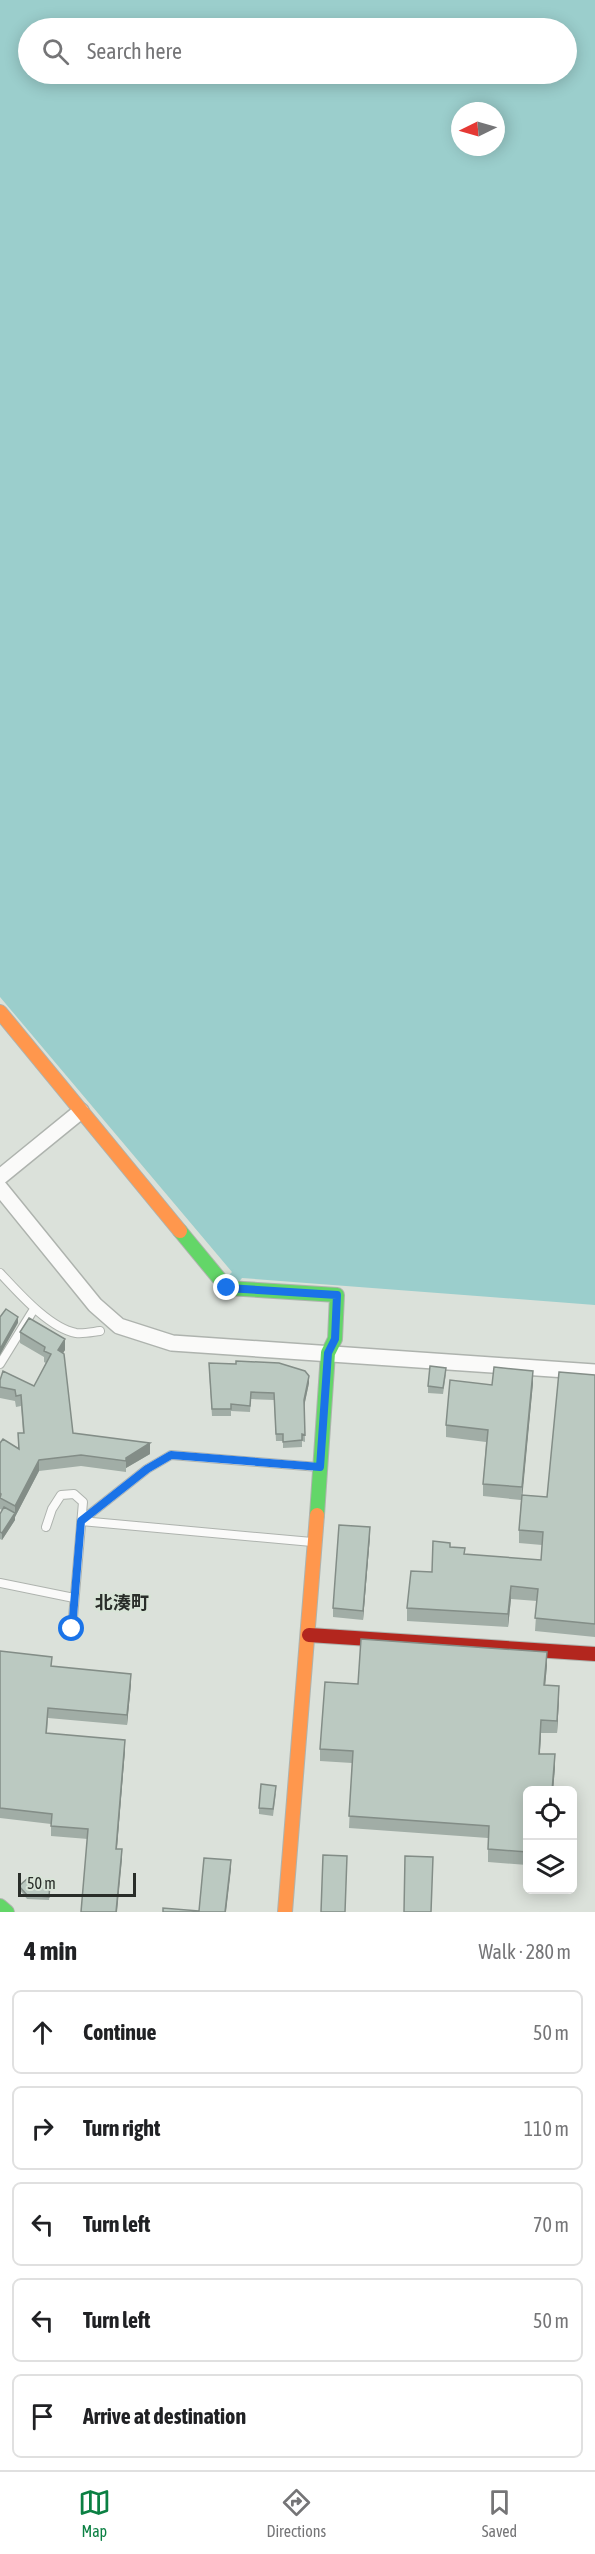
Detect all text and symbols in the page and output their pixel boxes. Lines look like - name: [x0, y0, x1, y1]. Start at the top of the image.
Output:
- search box: [18, 18, 577, 84]
- icon: search: [39, 35, 72, 68]
- text: Search here: [87, 38, 182, 64]
- north arrow: [451, 102, 505, 156]
- route end: [213, 1274, 239, 1300]
- district label: 北湊町: [95, 1592, 149, 1613]
- route start: [58, 1615, 84, 1641]
- map controls: [523, 1786, 577, 1894]
- button: locate: [523, 1786, 577, 1840]
- button: layers: [523, 1840, 577, 1894]
- scale bar: [18, 1870, 136, 1898]
- text: 50 m: [27, 1874, 56, 1892]
- text: 4 min: [24, 1936, 77, 1966]
- text: Walk · 280 m: [479, 1940, 571, 1963]
- icon: ahead: [26, 2016, 59, 2049]
- text: Continue: [83, 2019, 157, 2045]
- text: 50 m: [533, 2021, 569, 2044]
- icon: right: [26, 2112, 59, 2145]
- text: Turn right: [83, 2115, 160, 2141]
- text: 110 m: [524, 2117, 569, 2140]
- icon: left: [26, 2208, 59, 2241]
- text: Turn left: [83, 2211, 150, 2237]
- text: 70 m: [533, 2213, 569, 2236]
- icon: left: [26, 2304, 59, 2337]
- text: Turn left: [83, 2307, 150, 2333]
- text: 50 m: [533, 2309, 569, 2332]
- icon: arrive: [26, 2400, 59, 2433]
- text: Arrive at destination: [83, 2403, 246, 2429]
- tab: Map: [78, 2486, 111, 2540]
- tab: Directions: [266, 2486, 326, 2540]
- tab: Saved: [482, 2486, 517, 2540]

